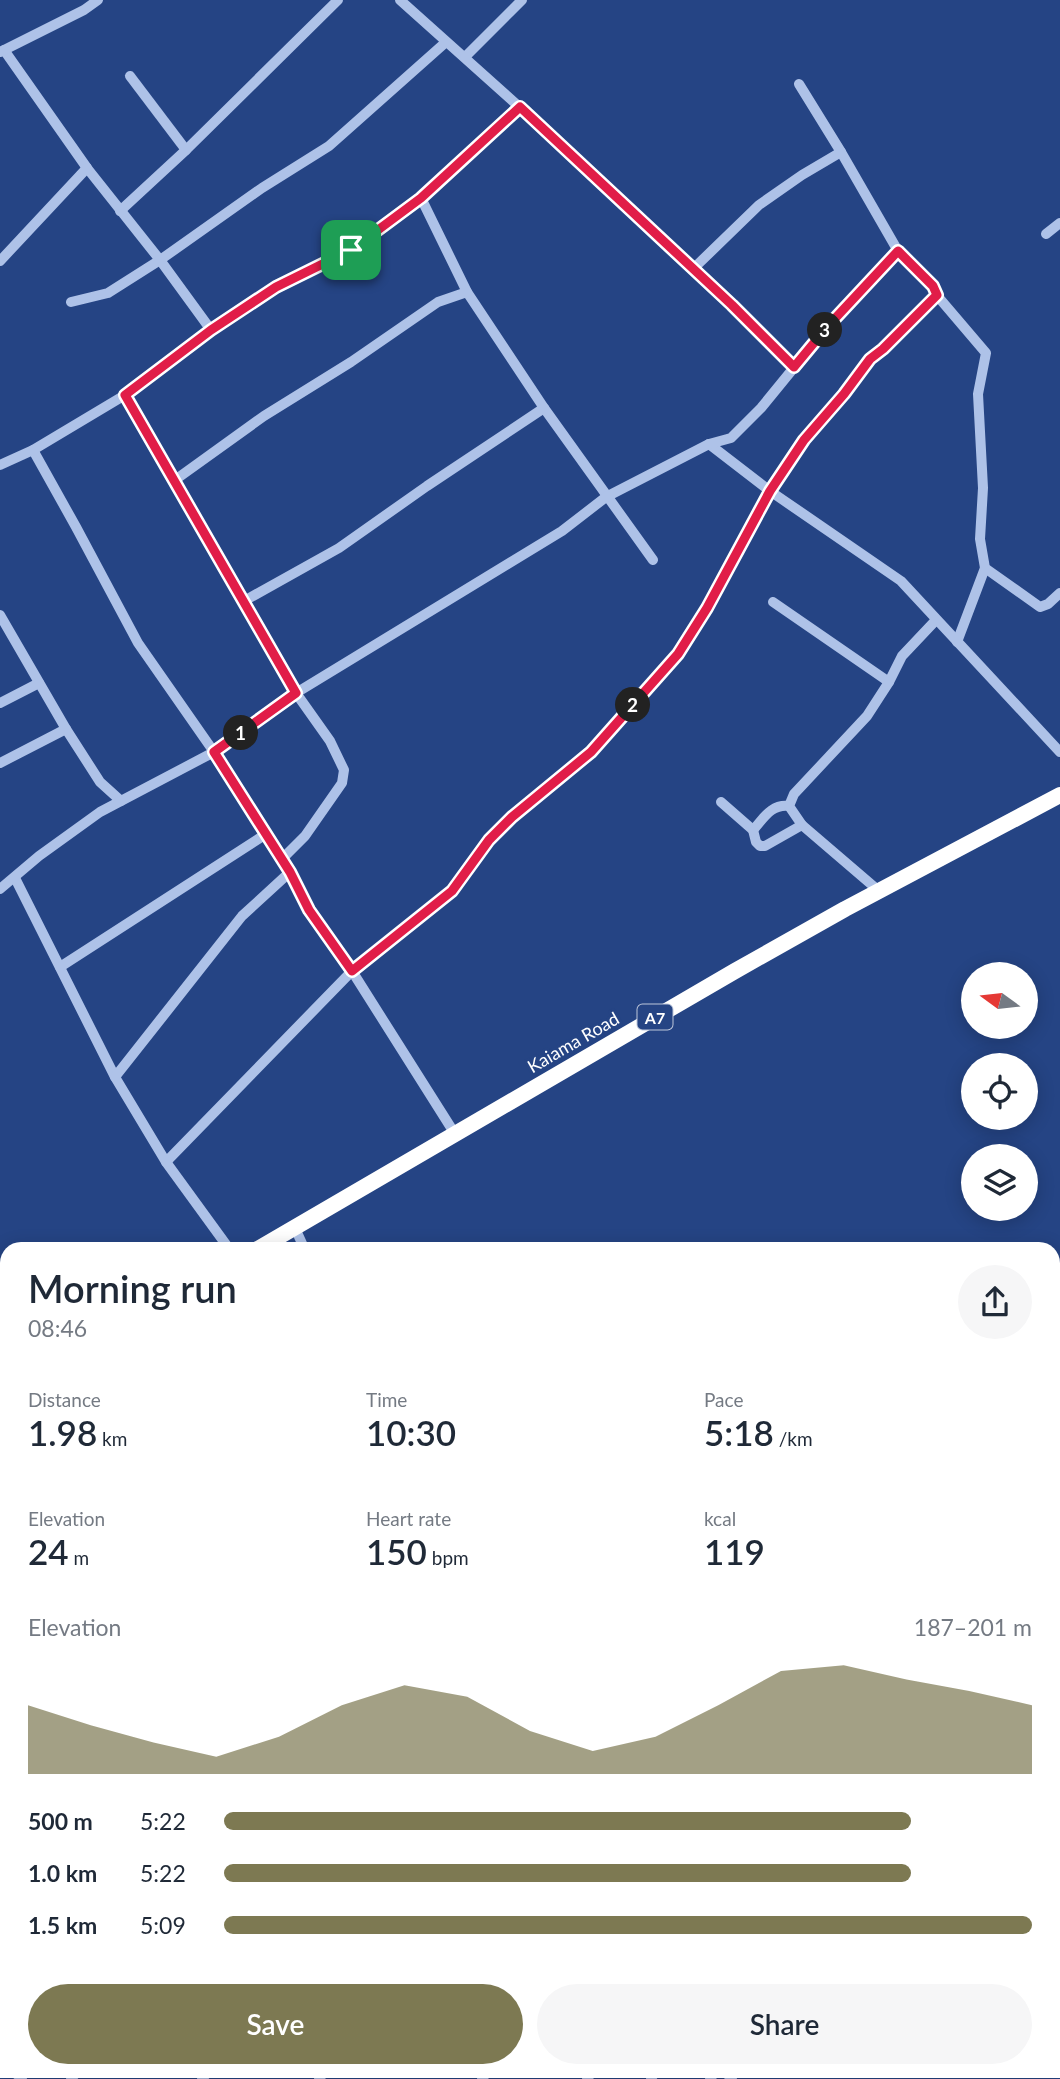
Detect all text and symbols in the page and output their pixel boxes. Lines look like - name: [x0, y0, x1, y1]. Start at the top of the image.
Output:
- pin: [321, 220, 381, 280]
- icon: arrive: [332, 231, 370, 269]
- pin: 3: [808, 312, 842, 348]
- text: 3: [819, 318, 830, 341]
- pin: 2: [616, 688, 650, 722]
- text: 2: [627, 693, 638, 716]
- pin: 1: [224, 716, 258, 750]
- text: 1: [235, 721, 246, 744]
- north arrow: [961, 962, 1038, 1040]
- map controls: [961, 962, 1038, 1221]
- road number: A7: [638, 1004, 672, 1030]
- street label: Kaiama Road: [523, 1007, 623, 1077]
- button: locate: [961, 1053, 1038, 1130]
- button: layers: [961, 1144, 1038, 1221]
- text: Morning run: [28, 1265, 237, 1311]
- button: share: [958, 1265, 1032, 1339]
- text: 08:46: [28, 1314, 87, 1342]
- text: Distance: [28, 1388, 101, 1411]
- text: Time: [366, 1388, 407, 1411]
- text: Pace: [704, 1388, 743, 1411]
- text: 1.98: [28, 1411, 97, 1453]
- text: 10:30: [366, 1411, 456, 1453]
- text: 5:18: [704, 1411, 774, 1453]
- text: km: [97, 1427, 127, 1450]
- text: /km: [774, 1427, 813, 1450]
- text: Elevation: [28, 1507, 105, 1530]
- text: Heart rate: [366, 1507, 451, 1530]
- text: kcal: [704, 1507, 736, 1530]
- text: 24: [28, 1530, 69, 1572]
- text: 150: [366, 1530, 427, 1572]
- text: 119: [704, 1530, 765, 1572]
- text: m: [69, 1546, 89, 1569]
- text: bpm: [427, 1546, 469, 1569]
- text: Elevation: [28, 1613, 121, 1641]
- text: 187–201 m: [914, 1613, 1032, 1641]
- text: 500 m: [28, 1807, 93, 1835]
- text: 5:22: [140, 1807, 186, 1835]
- text: 1.0 km: [28, 1859, 97, 1887]
- text: 5:22: [140, 1859, 186, 1887]
- text: 1.5 km: [28, 1911, 97, 1939]
- text: 5:09: [140, 1911, 186, 1939]
- button: Save: [28, 1984, 523, 2064]
- button: Share: [537, 1984, 1032, 2064]

